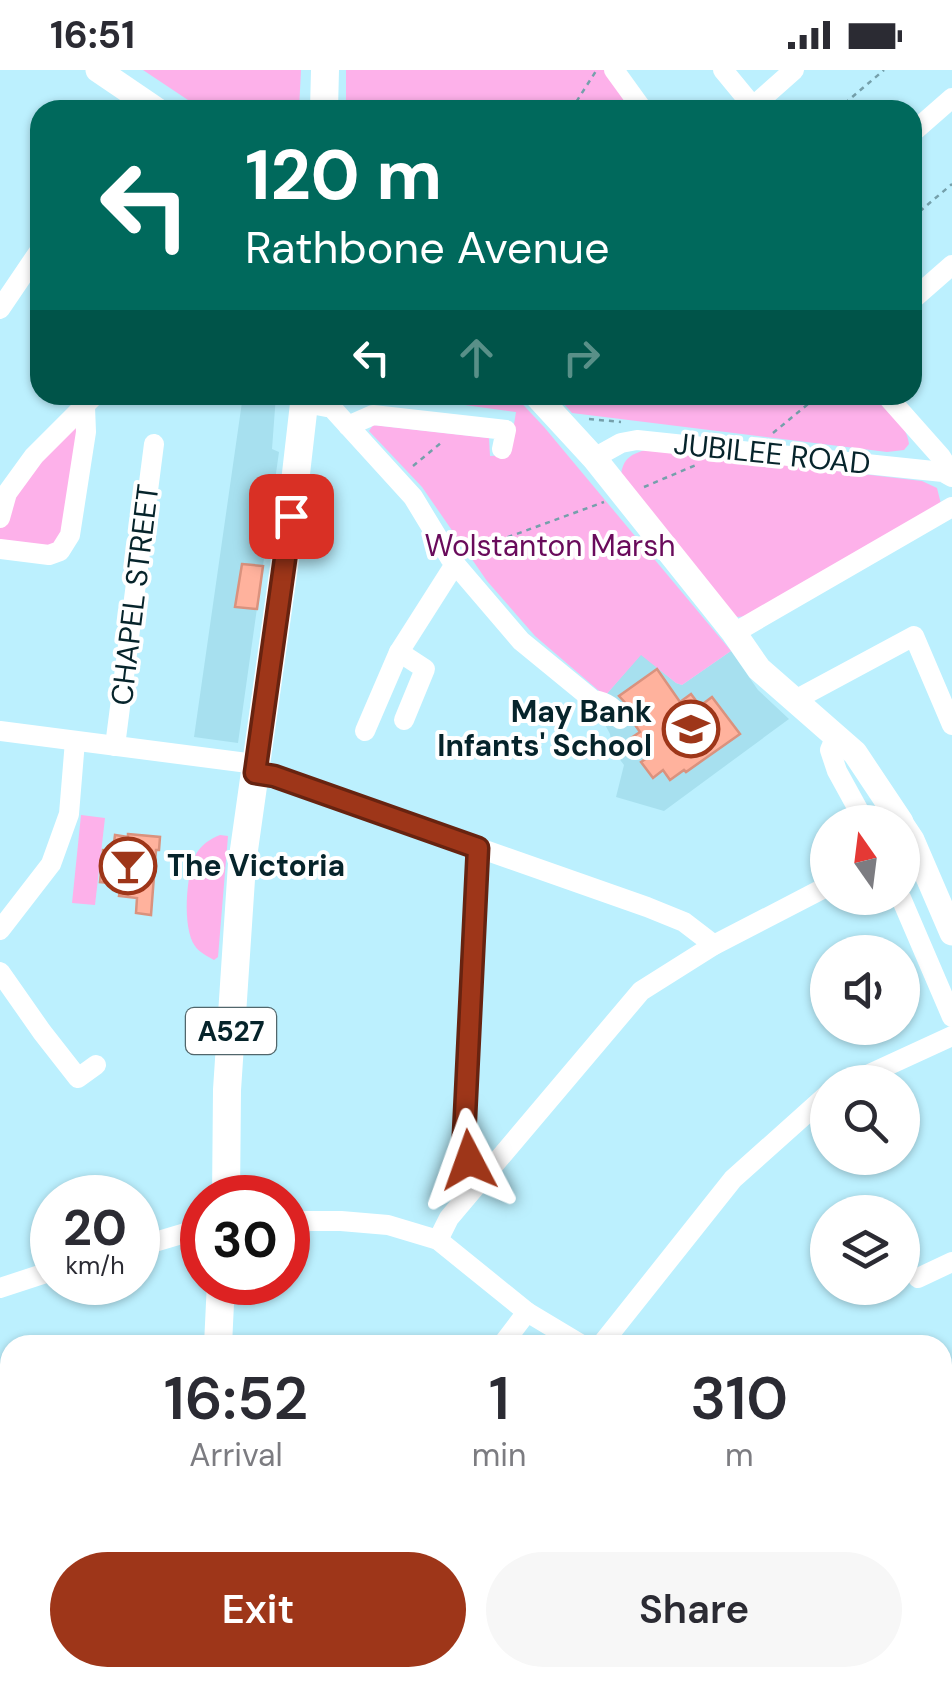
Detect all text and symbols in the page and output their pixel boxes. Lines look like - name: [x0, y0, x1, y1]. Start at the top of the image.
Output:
- text: 16:51: [50, 10, 135, 60]
- text: 120 m: [245, 130, 442, 221]
- icon: left: [80, 140, 210, 270]
- text: Rathbone Avenue: [245, 218, 610, 277]
- icon: left: [344, 330, 399, 385]
- icon: ahead: [449, 330, 504, 385]
- icon: right: [554, 330, 609, 385]
- street label: JUBILEE ROAD: [672, 424, 872, 483]
- pin: [249, 474, 334, 559]
- street label: CHAPEL STREET: [102, 482, 167, 708]
- icon: arrive: [264, 489, 319, 544]
- park label: Wolstanton Marsh: [425, 526, 675, 565]
- place label: May Bank Infants' School: [437, 692, 652, 765]
- school or university icon: May Bank Infants' School: [661, 699, 721, 759]
- north arrow: [810, 805, 920, 915]
- map controls: [810, 805, 920, 1305]
- bar icon: The Victoria: [98, 836, 158, 896]
- place label: The Victoria: [167, 846, 345, 885]
- button: sound: [810, 935, 920, 1045]
- road number: A527: [186, 1008, 276, 1054]
- button: search: [810, 1065, 920, 1175]
- position arrow: [417, 1108, 521, 1212]
- speed limit sign: 30: [180, 1175, 310, 1305]
- text: 20: [63, 1195, 127, 1261]
- button: layers: [810, 1195, 920, 1305]
- text: km/h: [65, 1249, 125, 1282]
- text: 16:52: [164, 1359, 308, 1438]
- text: 1: [489, 1359, 510, 1438]
- text: 310: [690, 1359, 788, 1438]
- text: Arrival: [189, 1434, 283, 1476]
- text: min: [472, 1434, 526, 1476]
- text: m: [725, 1434, 753, 1476]
- button: Exit: [50, 1552, 466, 1667]
- button: Share: [486, 1552, 902, 1667]

